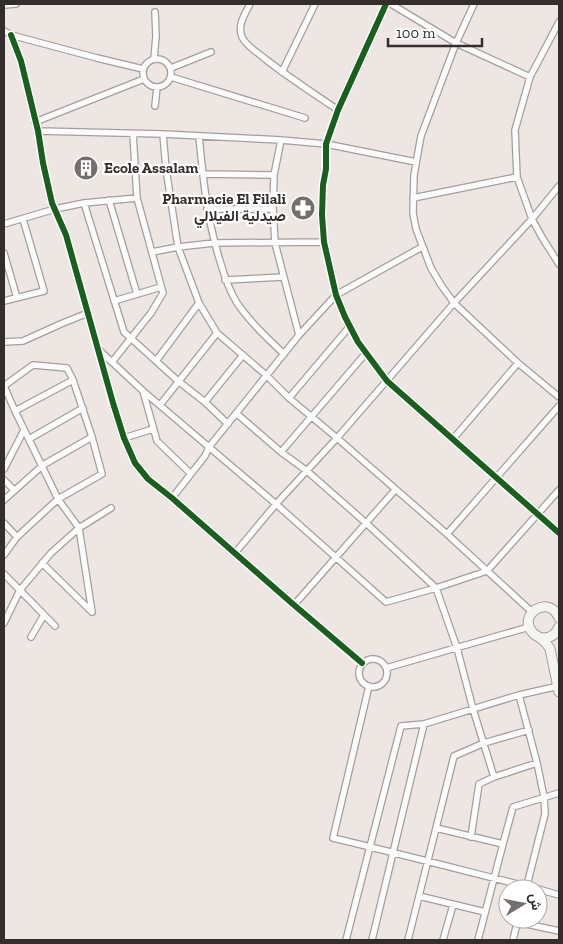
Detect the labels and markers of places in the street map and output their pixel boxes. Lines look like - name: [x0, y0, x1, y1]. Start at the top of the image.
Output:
- building icon: Ecole Assalam: [73, 155, 99, 181]
- place label: Ecole Assalam: [104, 159, 198, 177]
- place label: Pharmacie El Filali صيدلية الفيلالي: [162, 190, 287, 229]
- pharmacy icon: Pharmacie El Filali صيدلية الفيلالي: [290, 195, 316, 221]

